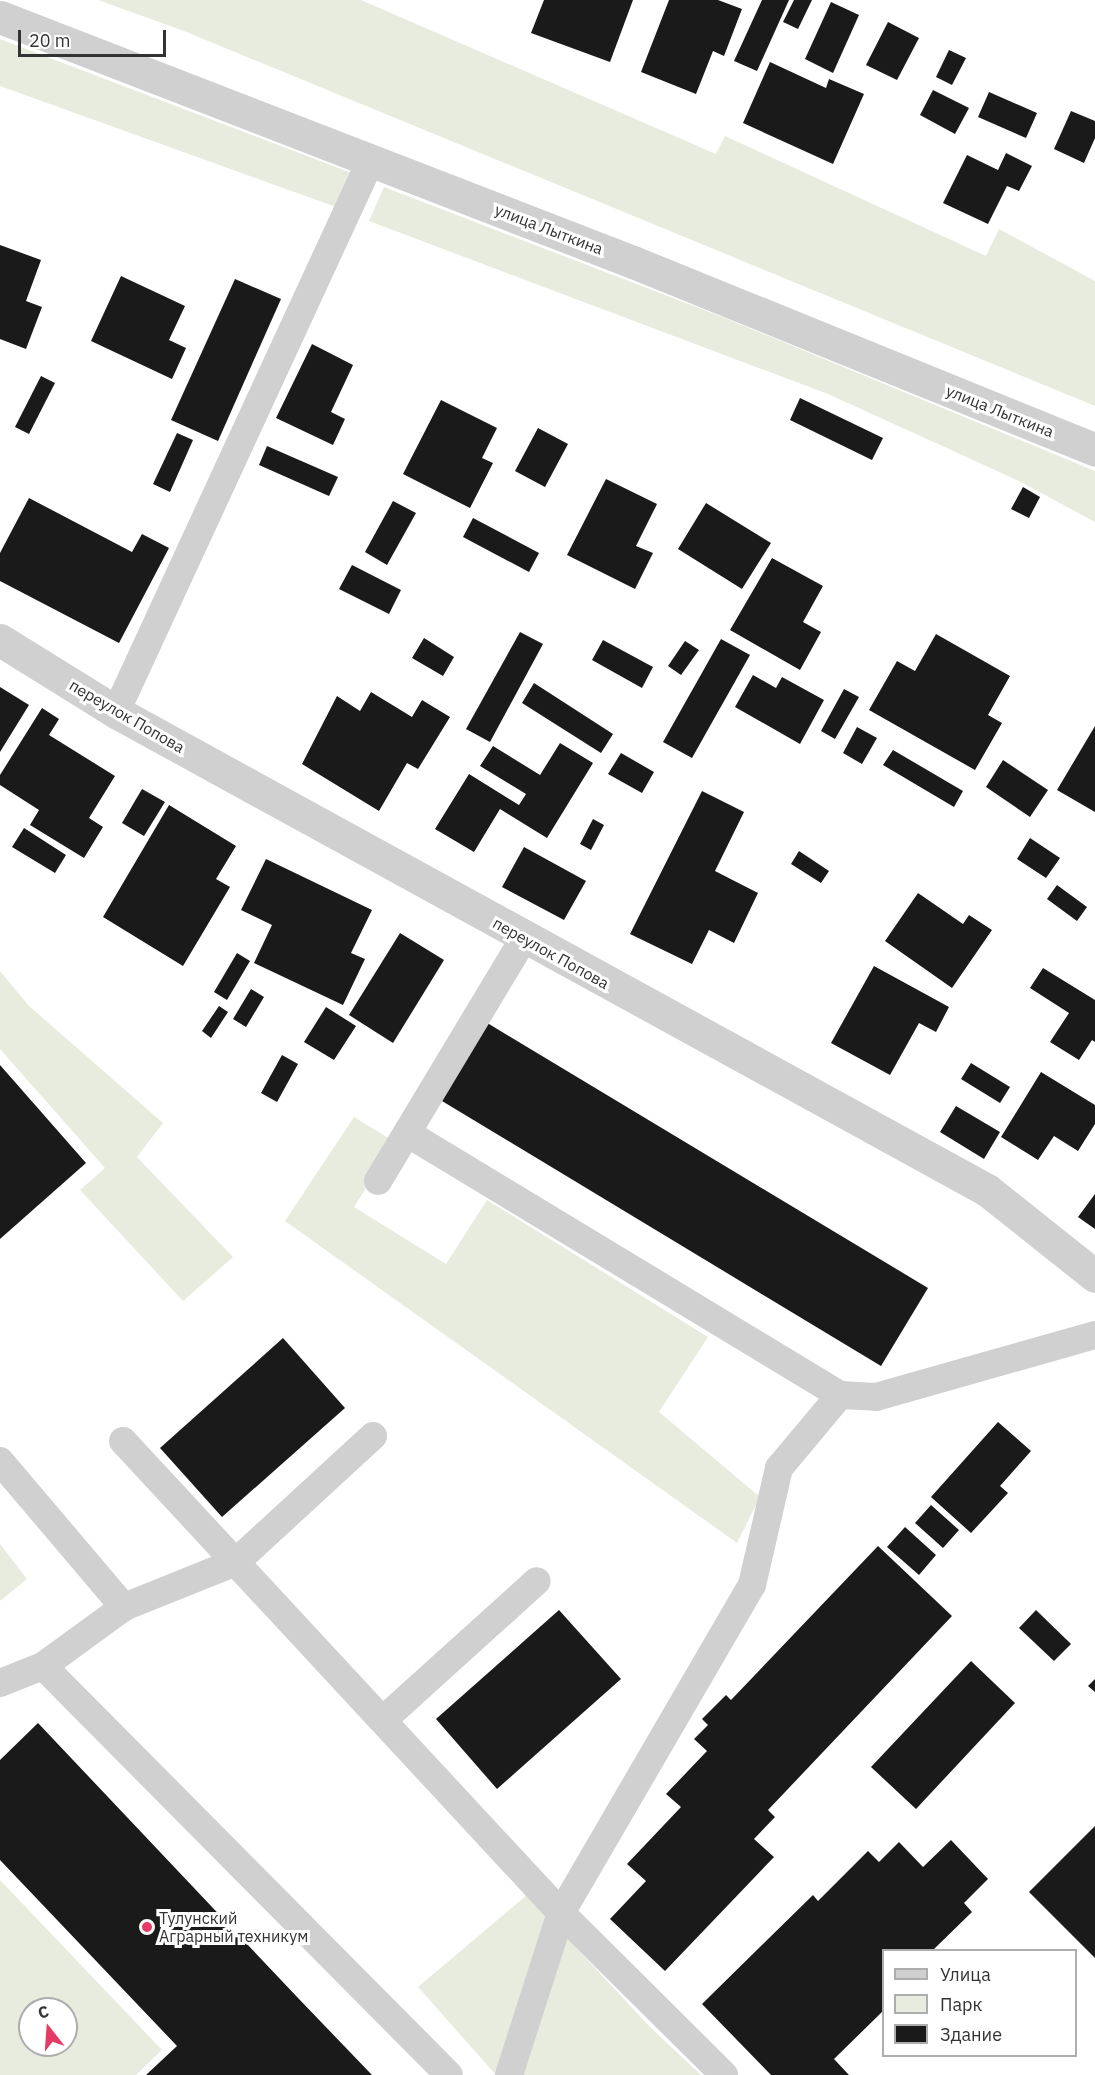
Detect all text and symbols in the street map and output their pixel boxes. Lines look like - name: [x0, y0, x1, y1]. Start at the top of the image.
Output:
- scale bar: [21, 18, 170, 56]
- text: 20 m: [29, 29, 71, 52]
- street label: улица Лыткина: [492, 200, 606, 258]
- street label: улица Лыткина: [943, 381, 1057, 441]
- street label: переулок Попова: [66, 675, 188, 757]
- street label: переулок Попова: [490, 913, 612, 993]
- place label: Тулунский Аграрный техникум: [159, 1908, 308, 1946]
- marker: Тулунский Аграрный техникум: [140, 1920, 154, 1934]
- legend: [882, 1949, 1077, 2057]
- text: Улица: [940, 1963, 991, 1986]
- text: Парк: [940, 1993, 982, 2016]
- north arrow: [18, 1997, 78, 2057]
- text: С: [35, 2001, 51, 2023]
- text: Здание: [940, 2023, 1002, 2046]

